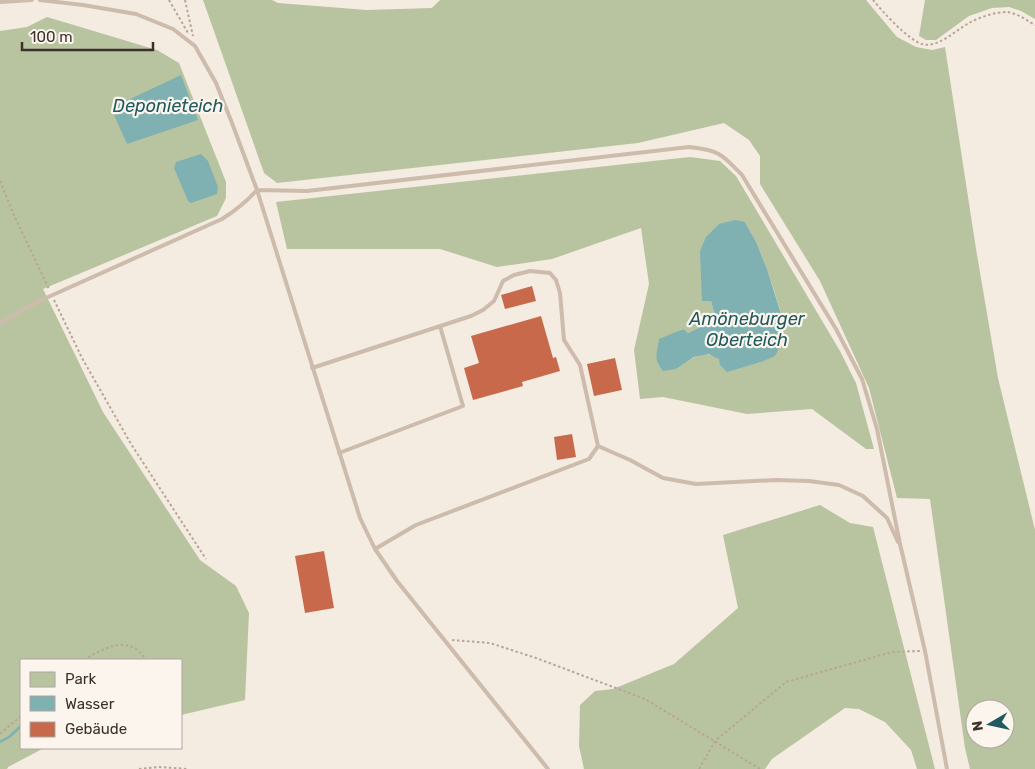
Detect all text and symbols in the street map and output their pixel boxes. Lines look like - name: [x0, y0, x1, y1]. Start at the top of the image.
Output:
- scale bar: [22, 20, 154, 52]
- text: 100 m: [30, 28, 72, 46]
- water label: Deponieteich: [113, 95, 223, 117]
- water label: Amöneburger Oberteich: [688, 308, 806, 351]
- legend: [20, 659, 182, 749]
- text: Park: [65, 670, 96, 688]
- text: Wasser: [65, 695, 115, 713]
- north arrow: [965, 699, 1015, 749]
- text: Gebäude: [65, 720, 127, 738]
- text: N: [968, 720, 987, 732]

